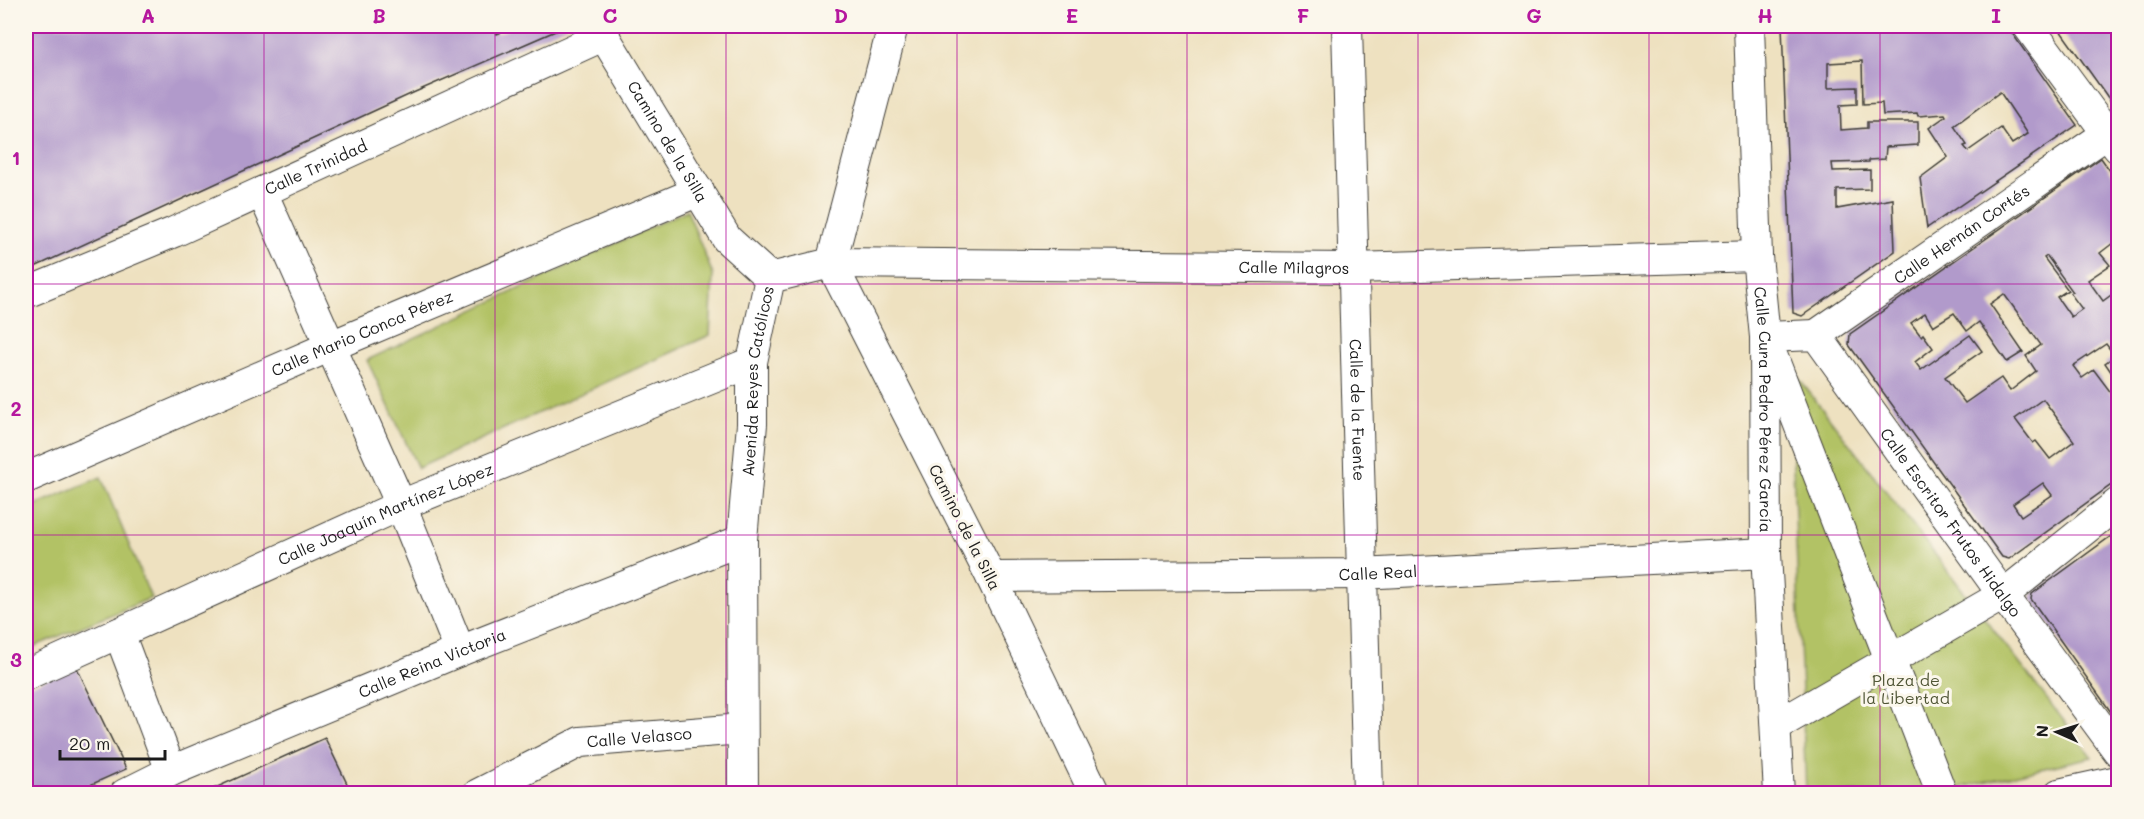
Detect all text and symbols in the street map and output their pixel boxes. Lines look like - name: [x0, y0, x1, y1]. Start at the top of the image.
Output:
- text: A: [141, 2, 155, 28]
- text: B: [372, 2, 386, 28]
- text: C: [603, 2, 618, 28]
- text: D: [834, 2, 848, 28]
- text: E: [1066, 2, 1078, 28]
- text: F: [1297, 2, 1310, 28]
- text: G: [1526, 2, 1542, 28]
- text: H: [1757, 2, 1773, 28]
- text: I: [1991, 2, 2001, 28]
- street label: Camino de la Silla: [623, 76, 713, 206]
- street label: Calle Trinidad: [261, 134, 370, 199]
- text: 1: [12, 144, 20, 170]
- street label: Calle Hernán Cortés: [1889, 180, 2033, 288]
- street label: Calle Milagros: [1238, 256, 1349, 278]
- street label: Avenida Reyes Católicos: [737, 284, 778, 477]
- street label: Calle Mario Conca Pérez: [268, 285, 456, 381]
- street label: Calle Cura Pedro Pérez García: [1750, 285, 1777, 533]
- street label: Calle de la Fuente: [1346, 338, 1370, 481]
- text: 2: [10, 395, 22, 421]
- street label: Calle Escritor Frutos Hidalgo: [1876, 423, 2026, 621]
- street label: Calle Joaquín Martínez López: [274, 457, 496, 570]
- street label: Camino de la Silla: [925, 460, 1006, 593]
- street label: Calle Real: [1339, 560, 1418, 584]
- street label: Calle Reina Victoria: [355, 623, 509, 702]
- text: 3: [10, 646, 22, 672]
- park label: Plaza de la Libertad: [1862, 669, 1950, 708]
- north arrow: [2027, 702, 2087, 762]
- street label: Calle Velasco: [586, 722, 693, 751]
- scale bar: [60, 723, 165, 761]
- text: N: [2031, 725, 2052, 738]
- text: 20 m: [69, 731, 110, 755]

